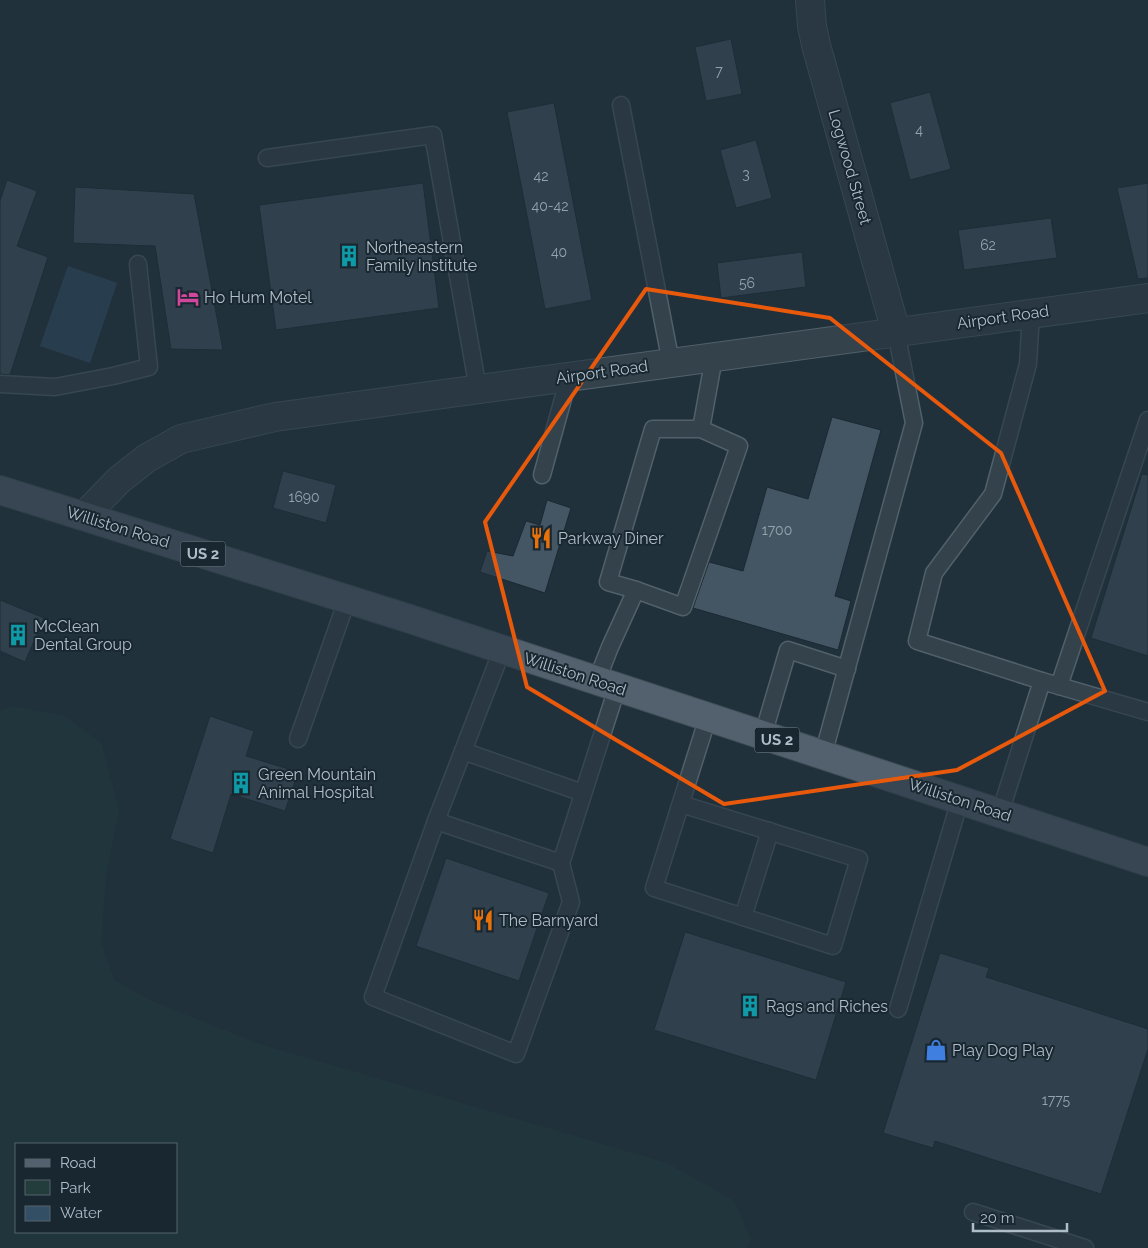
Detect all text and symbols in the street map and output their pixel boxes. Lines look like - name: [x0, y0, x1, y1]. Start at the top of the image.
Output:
- house number: 7: [715, 63, 723, 79]
- street label: Logwood Street: [825, 107, 876, 227]
- house number: 4: [915, 122, 923, 138]
- house number: 3: [742, 166, 750, 182]
- house number: 42: [534, 168, 548, 184]
- house number: 40-42: [532, 198, 568, 214]
- house number: 62: [980, 237, 996, 253]
- place label: Northeastern Family Institute: [366, 238, 477, 275]
- building icon: Northeastern Family Institute: [336, 243, 362, 269]
- house number: 40: [551, 244, 567, 260]
- house number: 56: [739, 275, 755, 291]
- hotel icon: Ho Hum Motel: [175, 284, 201, 310]
- place label: Ho Hum Motel: [204, 288, 312, 307]
- street label: Airport Road: [956, 301, 1050, 333]
- street label: Airport Road: [555, 356, 649, 388]
- house number: 1690: [288, 489, 320, 505]
- street label: Williston Road: [64, 502, 172, 552]
- house number: 1700: [762, 522, 792, 538]
- restaurant icon: Parkway Diner: [528, 525, 554, 551]
- place label: Parkway Diner: [558, 529, 664, 548]
- road number: US 2: [180, 542, 226, 566]
- place label: McClean Dental Group: [34, 617, 132, 654]
- building icon: McClean Dental Group: [5, 622, 31, 648]
- street label: Williston Road: [521, 648, 629, 700]
- road number: US 2: [754, 728, 800, 752]
- place label: Green Mountain Animal Hospital: [258, 765, 376, 802]
- building icon: Green Mountain Animal Hospital: [228, 770, 254, 796]
- street label: Williston Road: [906, 774, 1014, 826]
- restaurant icon: The Barnyard: [470, 907, 496, 933]
- place label: The Barnyard: [499, 911, 598, 930]
- building icon: Rags and Riches: [737, 993, 763, 1019]
- place label: Rags and Riches: [766, 997, 888, 1016]
- shop icon: Play Dog Play: [923, 1037, 949, 1063]
- place label: Play Dog Play: [952, 1041, 1054, 1060]
- house number: 1775: [1042, 1092, 1071, 1108]
- legend: [15, 1143, 178, 1233]
- text: Road: [60, 1154, 96, 1172]
- text: Park: [60, 1179, 91, 1197]
- scale bar: [973, 1200, 1067, 1232]
- text: Water: [60, 1204, 103, 1222]
- text: 20 m: [980, 1209, 1015, 1227]

